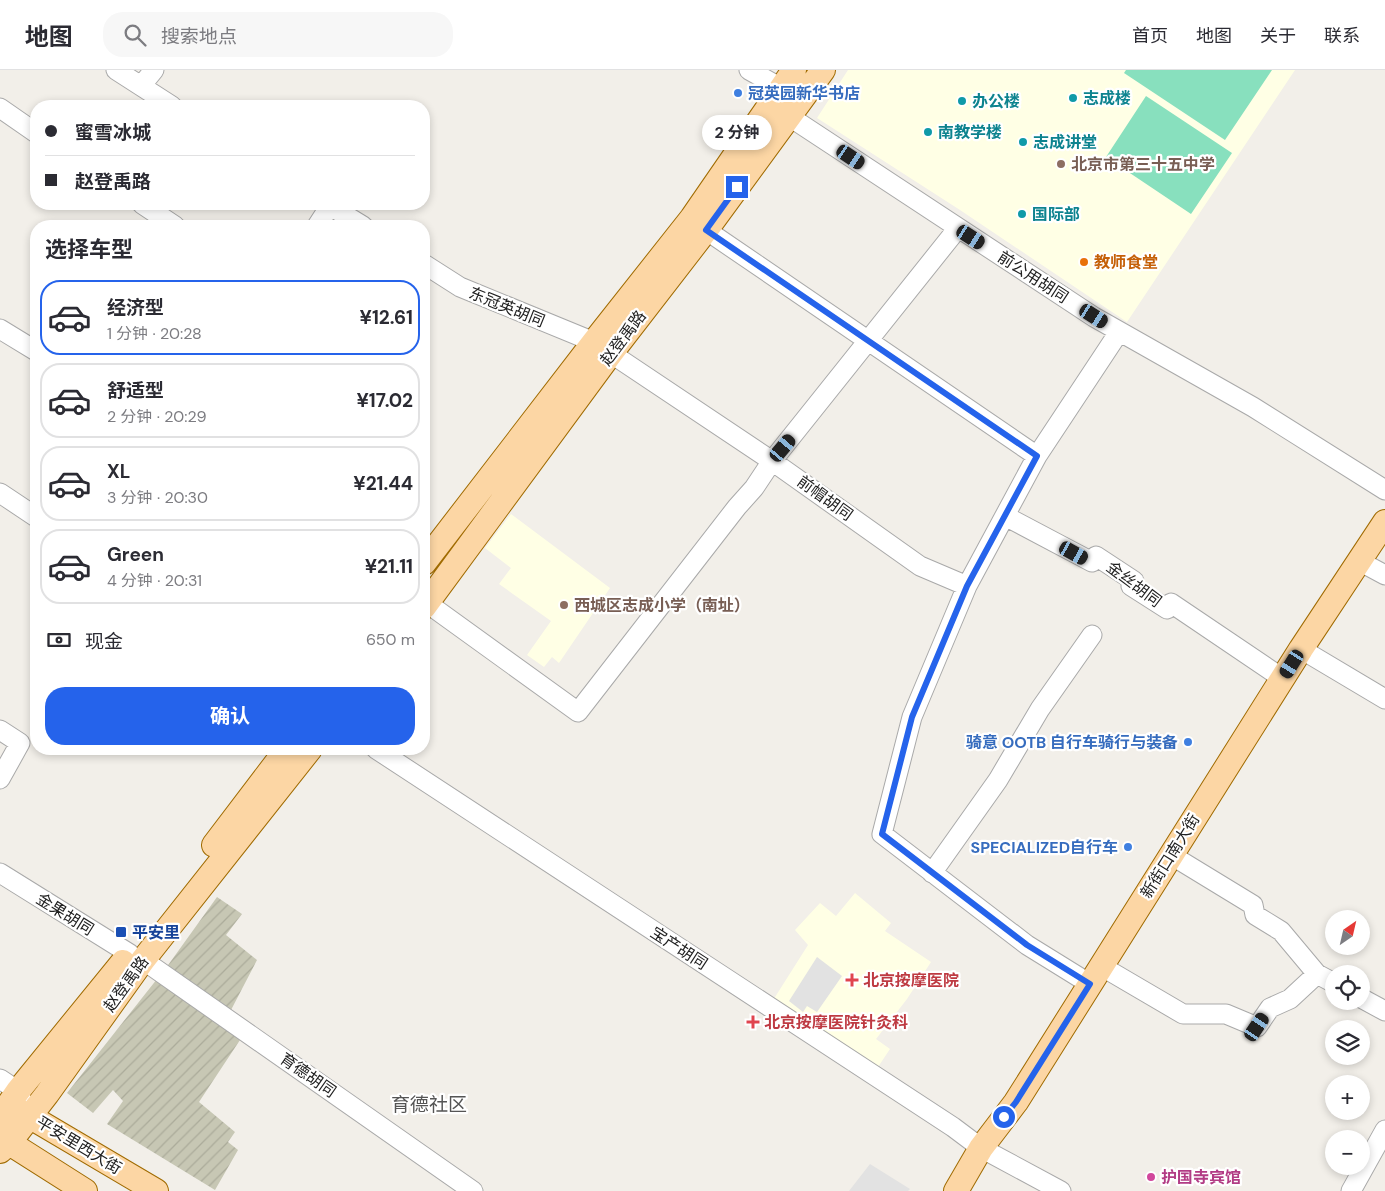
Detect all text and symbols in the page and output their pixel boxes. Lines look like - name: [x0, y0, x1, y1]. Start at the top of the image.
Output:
- search box: [103, 12, 453, 57]
- text: 地图: [25, 21, 73, 52]
- icon: search: [121, 21, 149, 49]
- text: 搜索地点: [161, 24, 237, 49]
- text: 首页: [1132, 24, 1168, 48]
- text: 地图: [1196, 24, 1232, 48]
- text: 关于: [1260, 24, 1296, 48]
- text: 联系: [1324, 24, 1360, 48]
- place label: 冠英园新华书店: [748, 83, 860, 104]
- marker: 冠英园新华书店: [732, 87, 744, 99]
- place label: 志成楼: [1083, 88, 1131, 109]
- place label: 办公楼: [972, 91, 1020, 112]
- marker: 志成楼: [1067, 92, 1079, 104]
- marker: 办公楼: [956, 95, 968, 107]
- callout: 2 分钟: [702, 114, 772, 150]
- text: 蜜雪冰城: [75, 120, 151, 145]
- text: 2 分钟: [715, 122, 760, 143]
- place label: 南教学楼: [938, 122, 1002, 143]
- marker: 南教学楼: [922, 126, 934, 138]
- place label: 志成讲堂: [1033, 132, 1097, 153]
- marker: 志成讲堂: [1017, 136, 1029, 148]
- car: [834, 142, 867, 172]
- place label: 北京市第三十五中学: [1071, 154, 1215, 175]
- marker: 北京市第三十五中学: [1055, 158, 1067, 170]
- text: 赵登禹路: [75, 169, 151, 194]
- route end: [726, 176, 748, 198]
- place label: 国际部: [1032, 204, 1080, 225]
- marker: 国际部: [1016, 208, 1028, 220]
- car: [954, 223, 987, 251]
- text: 选择车型: [45, 235, 133, 264]
- street label: 前公用胡同: [994, 246, 1072, 308]
- place label: 教师食堂: [1094, 252, 1158, 273]
- marker: 教师食堂: [1078, 256, 1090, 268]
- street label: 东冠英胡同: [466, 282, 548, 332]
- icon: car: [47, 295, 92, 340]
- text: 经济型: [107, 295, 164, 320]
- car: [1077, 302, 1110, 330]
- text: ¥12.61: [360, 305, 413, 330]
- street label: 赵登禹路: [595, 306, 651, 370]
- text: 1 分钟 · 20:28: [107, 323, 202, 344]
- icon: car: [47, 378, 92, 423]
- text: 舒适型: [107, 378, 164, 403]
- text: ¥17.02: [356, 388, 413, 413]
- text: 2 分钟 · 20:29: [107, 406, 207, 427]
- car: [767, 432, 798, 464]
- text: XL: [107, 459, 130, 484]
- icon: car: [47, 461, 92, 506]
- text: ¥21.44: [353, 471, 413, 496]
- street label: 前帽胡同: [793, 471, 857, 525]
- text: 3 分钟 · 20:30: [107, 487, 208, 508]
- car: [1057, 539, 1090, 567]
- text: Green: [107, 542, 164, 567]
- icon: car: [47, 544, 92, 589]
- text: ¥21.11: [365, 554, 413, 579]
- street label: 金丝胡同: [1102, 556, 1166, 612]
- text: 4 分钟 · 20:31: [107, 570, 202, 591]
- place label: 西城区志成小学（南址）: [574, 595, 750, 616]
- marker: 西城区志成小学（南址）: [558, 599, 570, 611]
- icon: cash: [45, 626, 73, 654]
- text: 现金: [85, 629, 123, 654]
- text: 650 m: [366, 629, 415, 650]
- car: [1277, 647, 1306, 681]
- button: 确认: [45, 687, 415, 745]
- place label: 骑意 OOTB 自行车骑行与装备: [966, 732, 1178, 753]
- marker: 骑意 OOTB 自行车骑行与装备: [1182, 736, 1194, 748]
- street label: 新街口南大街: [1136, 810, 1204, 902]
- place label: SPECIALIZED自行车: [971, 837, 1118, 858]
- marker: SPECIALIZED自行车: [1122, 841, 1134, 853]
- street label: 金果胡同: [32, 888, 98, 940]
- north arrow: [1325, 910, 1370, 955]
- map controls: [1325, 910, 1370, 1175]
- place label: 平安里: [132, 922, 180, 943]
- street label: 宝产胡同: [646, 922, 712, 974]
- marker: 平安里: [114, 925, 128, 939]
- street label: 赵登禹路: [99, 952, 153, 1016]
- button: locate: [1325, 965, 1370, 1010]
- place label: 北京按摩医院: [863, 970, 959, 991]
- marker: 北京按摩医院: [845, 973, 859, 987]
- car: [1242, 1010, 1271, 1044]
- place label: 北京按摩医院针灸科: [764, 1012, 908, 1033]
- marker: 北京按摩医院针灸科: [746, 1015, 760, 1029]
- button: layers: [1325, 1020, 1370, 1065]
- street label: 育德胡同: [276, 1048, 340, 1102]
- button: +: [1325, 1075, 1370, 1120]
- district label: 育德社区: [391, 1092, 467, 1117]
- route start: [993, 1106, 1015, 1128]
- street label: 平安里西大街: [32, 1111, 126, 1179]
- button: −: [1325, 1130, 1370, 1175]
- place label: 护国寺宾馆: [1161, 1167, 1241, 1188]
- marker: 护国寺宾馆: [1145, 1171, 1157, 1183]

